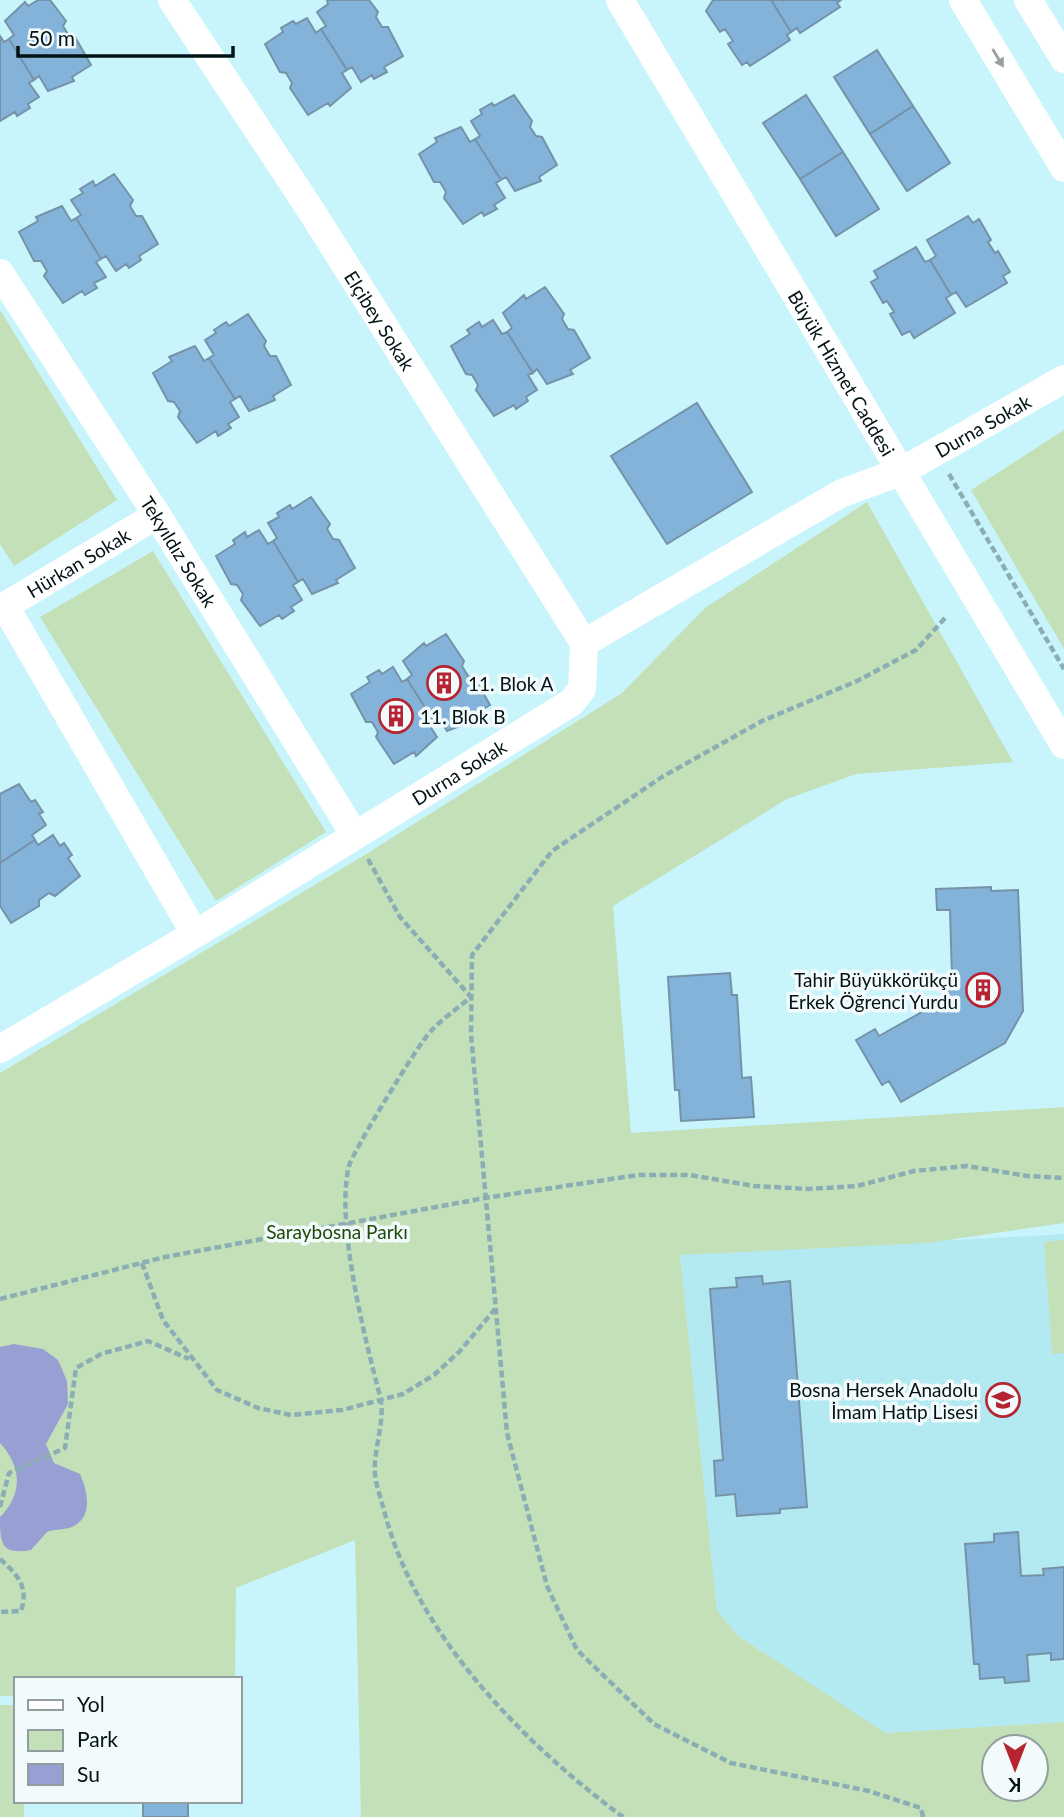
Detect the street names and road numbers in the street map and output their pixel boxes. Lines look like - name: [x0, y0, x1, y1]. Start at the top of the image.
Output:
- street label: Elçibey Sokak: [340, 266, 420, 375]
- street label: Büyük Hizmet Caddesi: [784, 286, 900, 460]
- street label: Durna Sokak: [931, 389, 1035, 462]
- street label: Tekyıldız Sokak: [136, 492, 222, 611]
- street label: Hürkan Sokak: [22, 522, 134, 602]
- street label: Durna Sokak: [407, 734, 510, 810]

